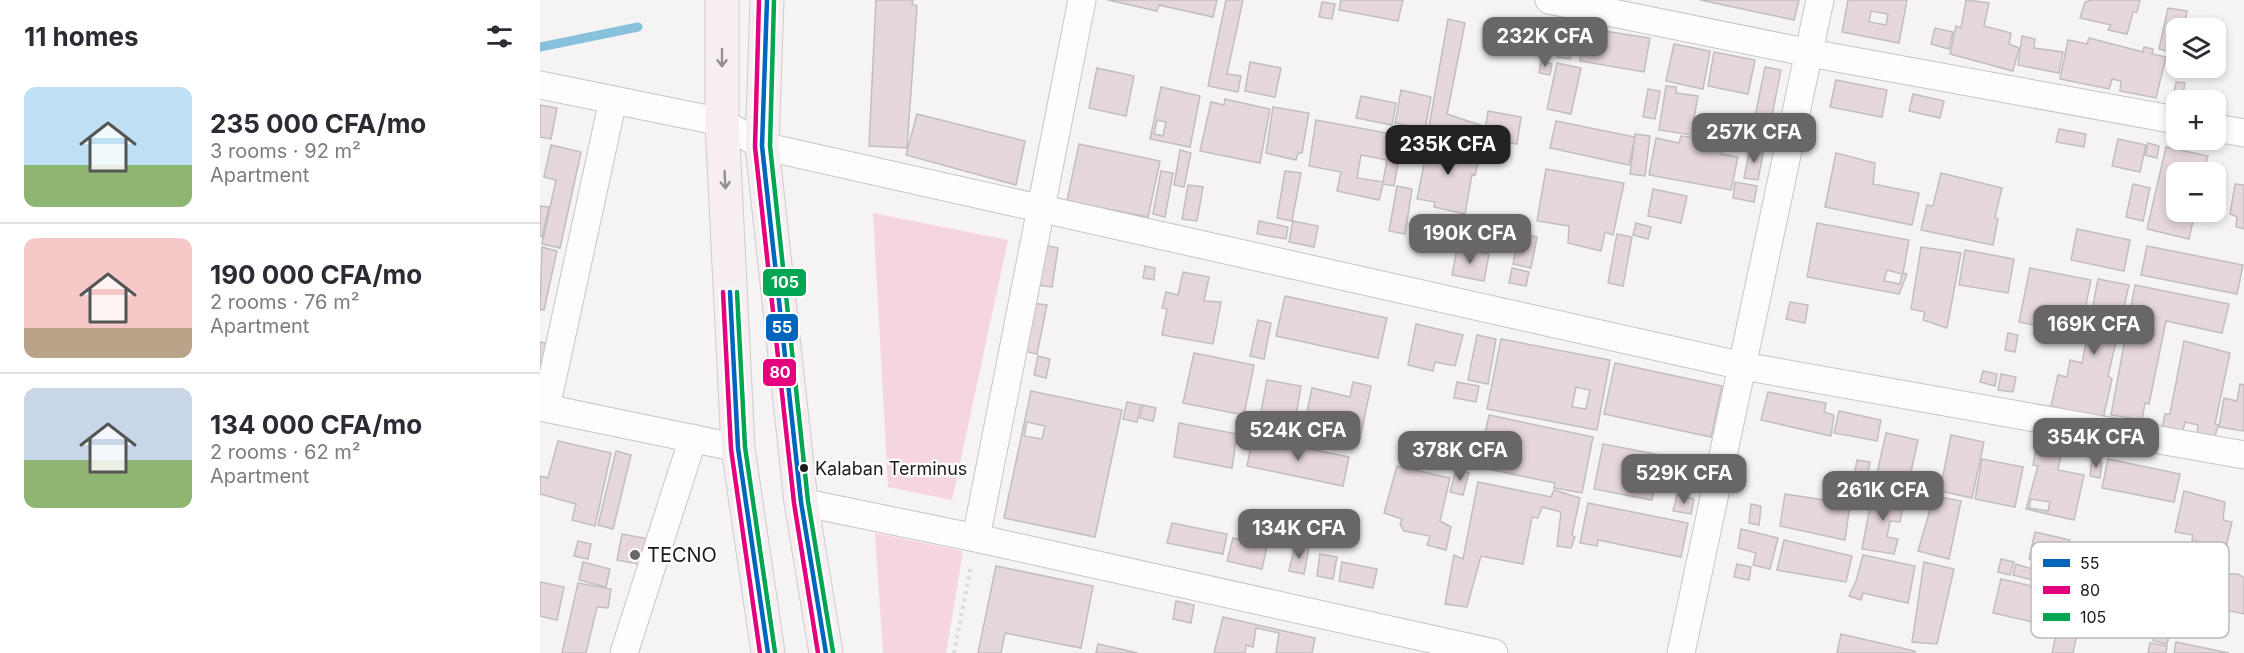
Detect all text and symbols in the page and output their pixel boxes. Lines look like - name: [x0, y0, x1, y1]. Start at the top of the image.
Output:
- pin: 232K CFA: [1483, 17, 1607, 68]
- map controls: [2166, 18, 2226, 222]
- button: layers: [2166, 18, 2226, 78]
- icon: filters: [483, 20, 516, 53]
- text: 11 homes: [24, 21, 139, 52]
- text: 232K CFA: [1497, 24, 1593, 48]
- one-way arrow: [716, 48, 728, 68]
- button: +: [2166, 90, 2226, 150]
- text: 235 000 CFA/mo: [210, 108, 426, 139]
- icon: home: [72, 111, 144, 183]
- pin: 257K CFA: [1692, 113, 1816, 164]
- text: 257K CFA: [1706, 120, 1802, 144]
- pin: 235K CFA: [1386, 125, 1510, 176]
- text: 235K CFA: [1399, 132, 1497, 156]
- text: 3 rooms · 92 m²: [210, 139, 361, 163]
- button: −: [2166, 162, 2226, 222]
- text: Apartment: [210, 163, 309, 187]
- one-way arrow: [719, 170, 730, 190]
- pin: 190K CFA: [1408, 214, 1532, 265]
- text: 190K CFA: [1423, 221, 1517, 245]
- text: 190 000 CFA/mo: [210, 259, 422, 290]
- icon: home: [72, 262, 144, 334]
- line badge: 105: [762, 268, 807, 297]
- text: 105: [771, 272, 799, 292]
- text: 2 rooms · 76 m²: [210, 290, 359, 314]
- pin: 169K CFA: [2032, 305, 2156, 356]
- text: 169K CFA: [2047, 312, 2141, 336]
- line badge: 55: [765, 313, 799, 342]
- text: Apartment: [210, 314, 309, 338]
- text: 55: [772, 317, 792, 337]
- line badge: 80: [762, 358, 797, 387]
- text: 80: [769, 362, 791, 382]
- text: 134 000 CFA/mo: [210, 409, 422, 440]
- pin: 524K CFA: [1236, 411, 1360, 462]
- icon: home: [72, 412, 144, 484]
- text: 524K CFA: [1249, 418, 1347, 442]
- pin: 354K CFA: [2034, 418, 2158, 469]
- text: 354K CFA: [2047, 425, 2145, 449]
- pin: 378K CFA: [1398, 431, 1522, 482]
- text: 378K CFA: [1412, 438, 1508, 462]
- text: 2 rooms · 62 m²: [210, 440, 361, 464]
- pin: 529K CFA: [1622, 454, 1746, 505]
- place label: Kalaban Terminus: [815, 458, 967, 479]
- text: 529K CFA: [1635, 461, 1733, 485]
- marker: Kalaban Terminus: [798, 462, 810, 474]
- text: Apartment: [210, 464, 309, 488]
- pin: 261K CFA: [1821, 471, 1945, 522]
- text: 261K CFA: [1837, 478, 1929, 502]
- pin: 134K CFA: [1237, 509, 1361, 560]
- text: 134K CFA: [1252, 516, 1346, 540]
- legend: [2031, 542, 2229, 638]
- place label: TECNO: [647, 543, 717, 567]
- marker: TECNO: [628, 548, 642, 562]
- text: 55: [2080, 553, 2099, 573]
- text: 80: [2080, 580, 2100, 600]
- text: 105: [2080, 607, 2106, 627]

